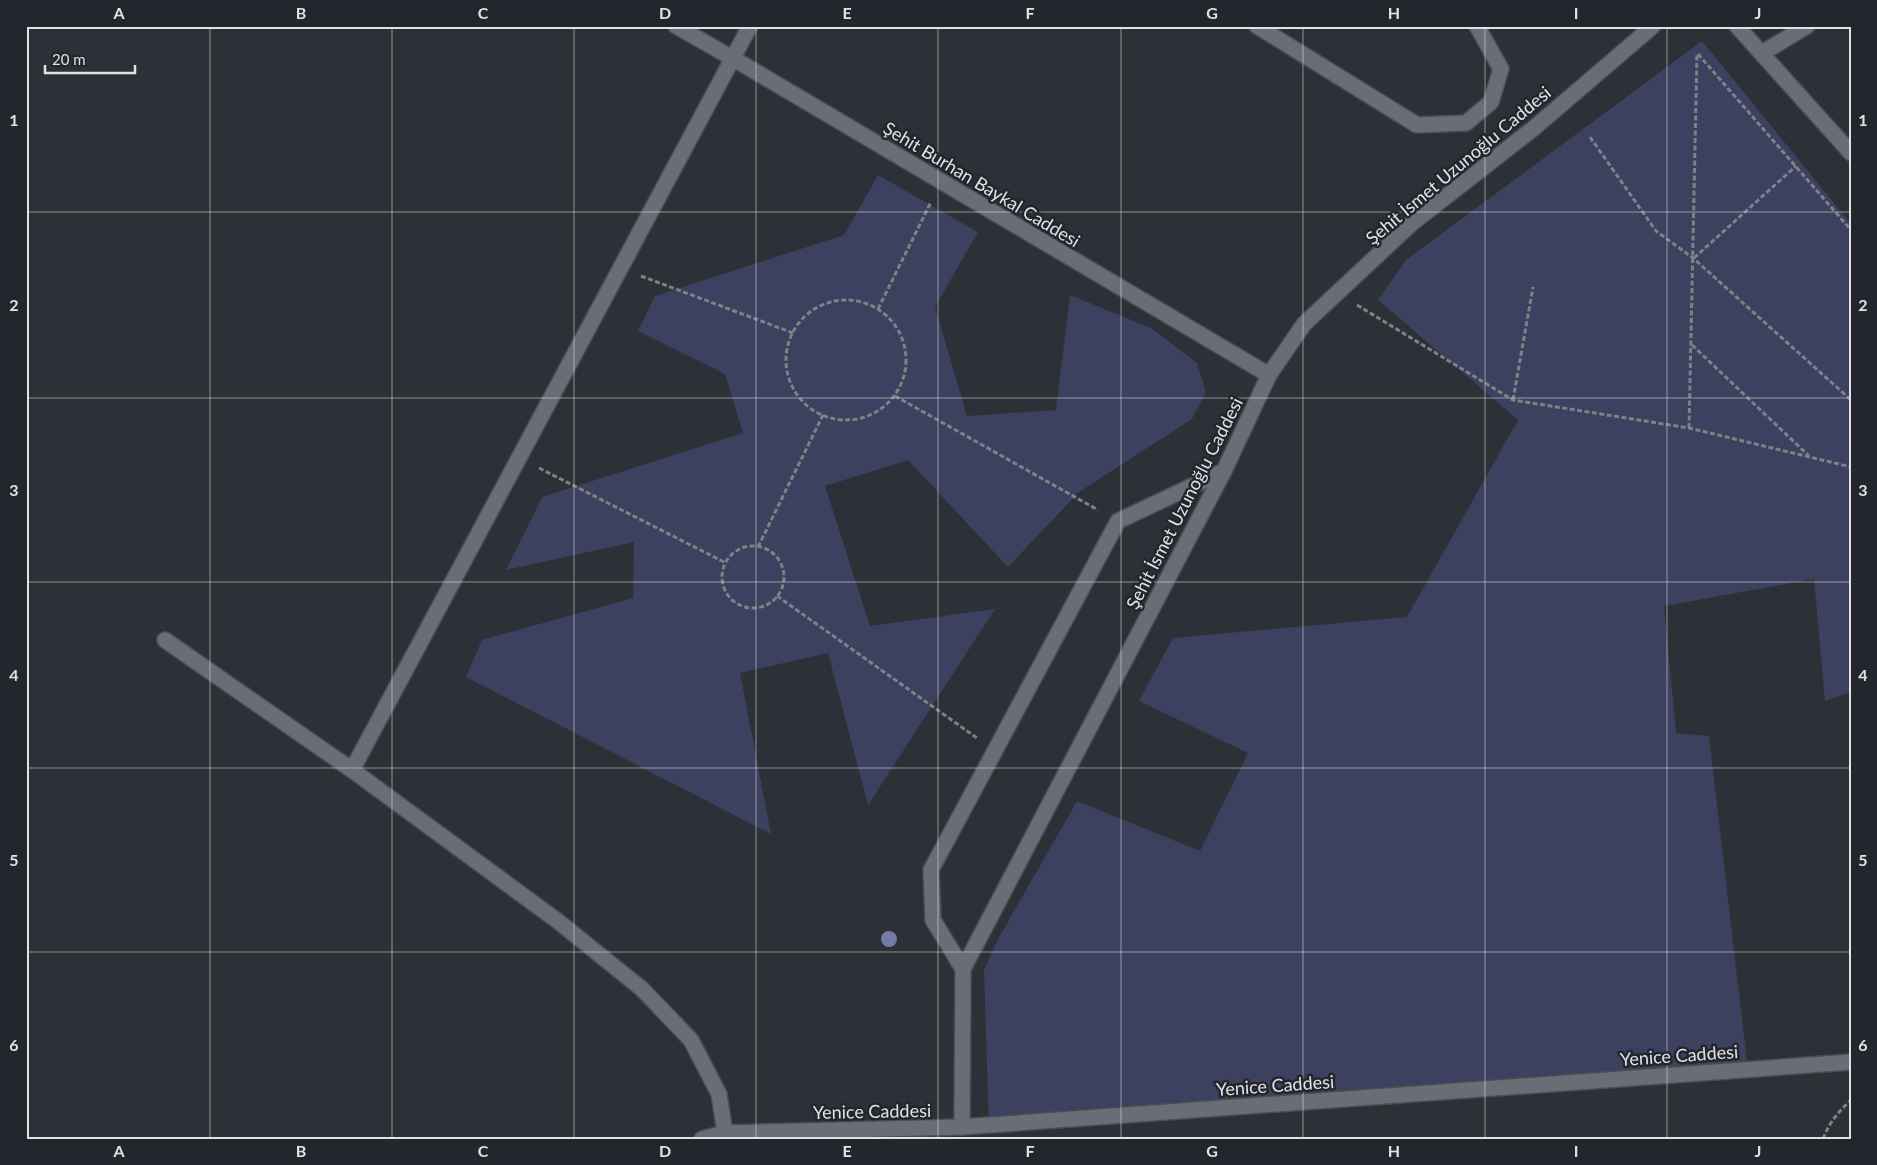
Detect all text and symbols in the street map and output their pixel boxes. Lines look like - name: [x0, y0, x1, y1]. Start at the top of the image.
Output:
- text: A: [112, 3, 125, 22]
- text: B: [296, 3, 306, 22]
- text: C: [478, 3, 489, 22]
- text: D: [659, 3, 671, 22]
- text: E: [842, 3, 852, 22]
- text: F: [1025, 3, 1035, 22]
- text: G: [1206, 3, 1218, 22]
- text: H: [1388, 3, 1400, 22]
- text: I: [1574, 3, 1578, 22]
- text: J: [1755, 3, 1761, 22]
- scale bar: [45, 42, 135, 74]
- text: 20 m: [52, 50, 86, 68]
- street label: Şehit İsmet Uzunoğlu Caddesi: [1361, 81, 1555, 249]
- text: 1: [9, 110, 19, 129]
- text: 1: [1858, 110, 1868, 129]
- street label: Şehit Burhan Baykal Caddesi: [880, 116, 1084, 252]
- text: 2: [9, 295, 19, 314]
- text: 2: [1858, 295, 1868, 314]
- street label: Şehit İsmet Uzunoğlu Caddesi: [1121, 393, 1247, 613]
- text: 3: [9, 480, 19, 499]
- text: 3: [1858, 480, 1868, 499]
- text: 4: [9, 665, 19, 684]
- text: 4: [1858, 665, 1868, 684]
- text: 5: [9, 850, 19, 869]
- text: 5: [1858, 850, 1868, 869]
- text: 6: [9, 1035, 19, 1054]
- text: 6: [1858, 1035, 1868, 1054]
- street label: Yenice Caddesi: [1619, 1040, 1739, 1070]
- street label: Yenice Caddesi: [1215, 1070, 1335, 1100]
- street label: Yenice Caddesi: [813, 1099, 931, 1123]
- text: A: [112, 1141, 125, 1160]
- text: B: [296, 1141, 306, 1160]
- text: C: [478, 1141, 489, 1160]
- text: D: [659, 1141, 671, 1160]
- text: E: [842, 1141, 852, 1160]
- text: F: [1025, 1141, 1035, 1160]
- text: G: [1206, 1141, 1218, 1160]
- text: H: [1388, 1141, 1400, 1160]
- text: I: [1574, 1141, 1578, 1160]
- text: J: [1755, 1141, 1761, 1160]

